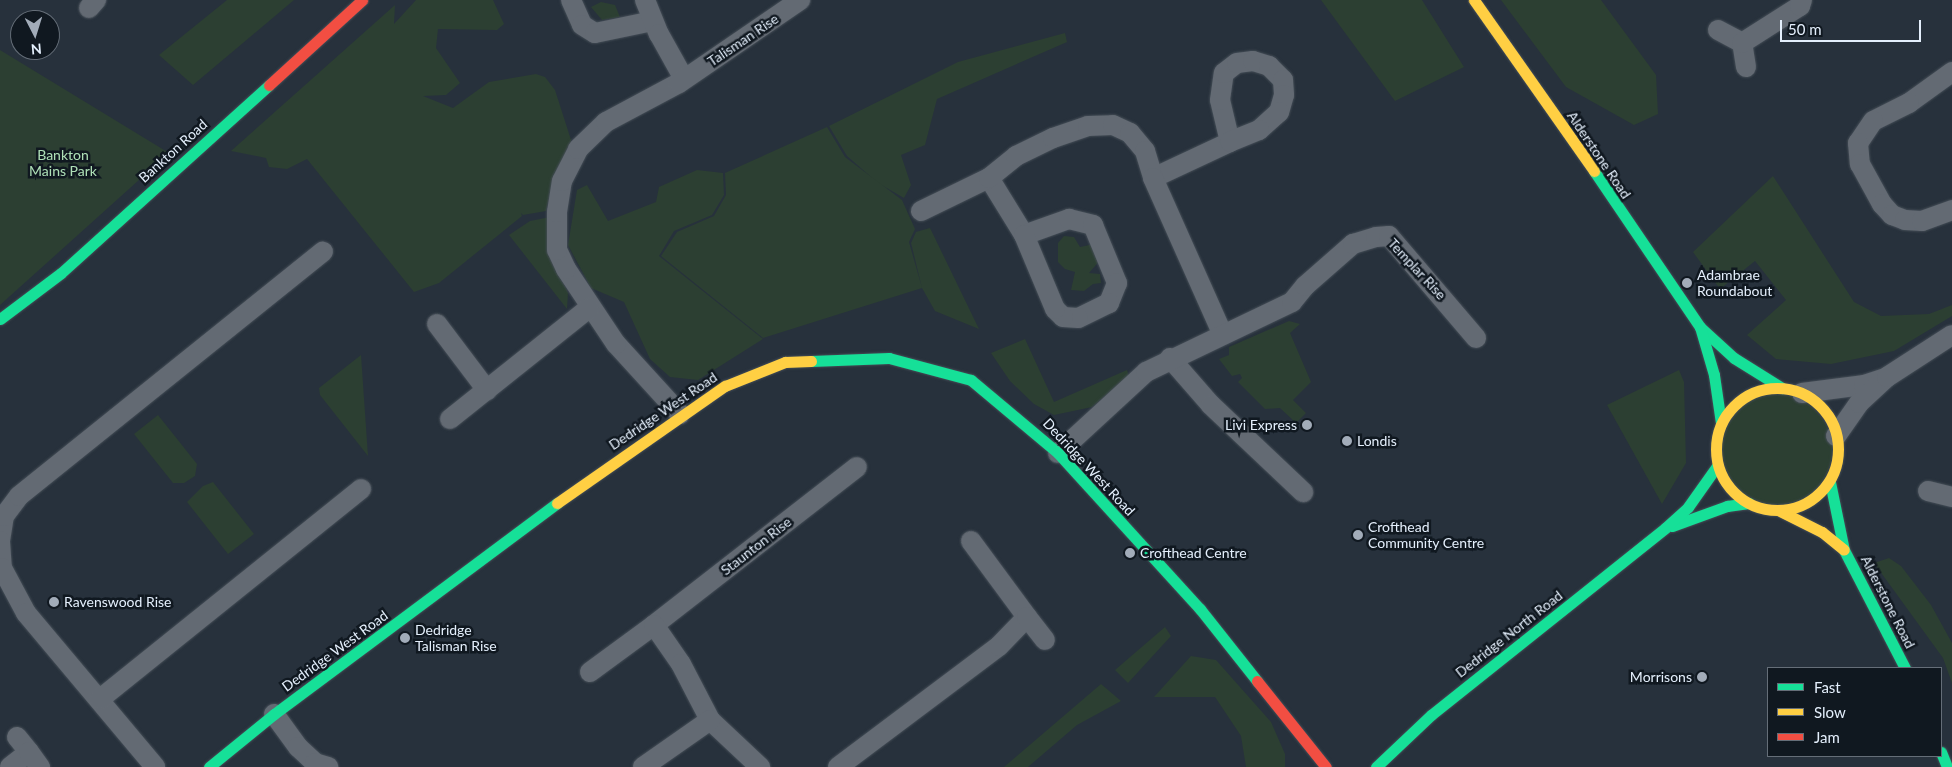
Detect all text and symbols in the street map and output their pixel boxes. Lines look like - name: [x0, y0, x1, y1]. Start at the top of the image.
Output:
- north arrow: [10, 10, 60, 60]
- street label: Talisman Rise: [704, 10, 782, 70]
- scale bar: [1782, 10, 1923, 42]
- text: 50 m: [1788, 20, 1822, 38]
- text: N: [30, 41, 42, 58]
- street label: Alderstone Road: [1564, 108, 1634, 202]
- street label: Bankton Road: [135, 116, 211, 186]
- park label: Bankton Mains Park: [29, 147, 97, 180]
- street label: Templar Rise: [1384, 235, 1450, 303]
- place label: Adambrae Roundabout: [1697, 267, 1772, 300]
- marker: Adambrae Roundabout: [1681, 277, 1693, 289]
- street label: Dedridge West Road: [606, 369, 720, 453]
- street label: Dedridge West Road: [1040, 415, 1138, 519]
- place label: Livi Express: [1225, 417, 1297, 433]
- marker: Livi Express: [1301, 419, 1313, 431]
- place label: Londis: [1357, 433, 1397, 449]
- marker: Londis: [1341, 435, 1353, 447]
- street label: Staunton Rise: [718, 513, 794, 579]
- place label: Crofthead Community Centre: [1368, 519, 1485, 552]
- marker: Crofthead Community Centre: [1352, 529, 1364, 541]
- place label: Crofthead Centre: [1140, 545, 1247, 561]
- marker: Crofthead Centre: [1124, 547, 1136, 559]
- street label: Alderstone Road: [1857, 553, 1919, 651]
- street label: Dedridge North Road: [1452, 587, 1566, 681]
- place label: Ravenswood Rise: [64, 594, 171, 610]
- marker: Ravenswood Rise: [48, 596, 60, 608]
- street label: Dedridge West Road: [279, 607, 391, 695]
- place label: Dedridge Talisman Rise: [415, 622, 497, 654]
- marker: Dedridge Talisman Rise: [399, 632, 411, 644]
- legend: [1767, 667, 1942, 757]
- place label: Morrisons: [1630, 669, 1692, 685]
- marker: Morrisons: [1696, 671, 1708, 683]
- text: Fast: [1814, 678, 1841, 696]
- text: Slow: [1814, 703, 1846, 721]
- text: Jam: [1814, 728, 1840, 746]

